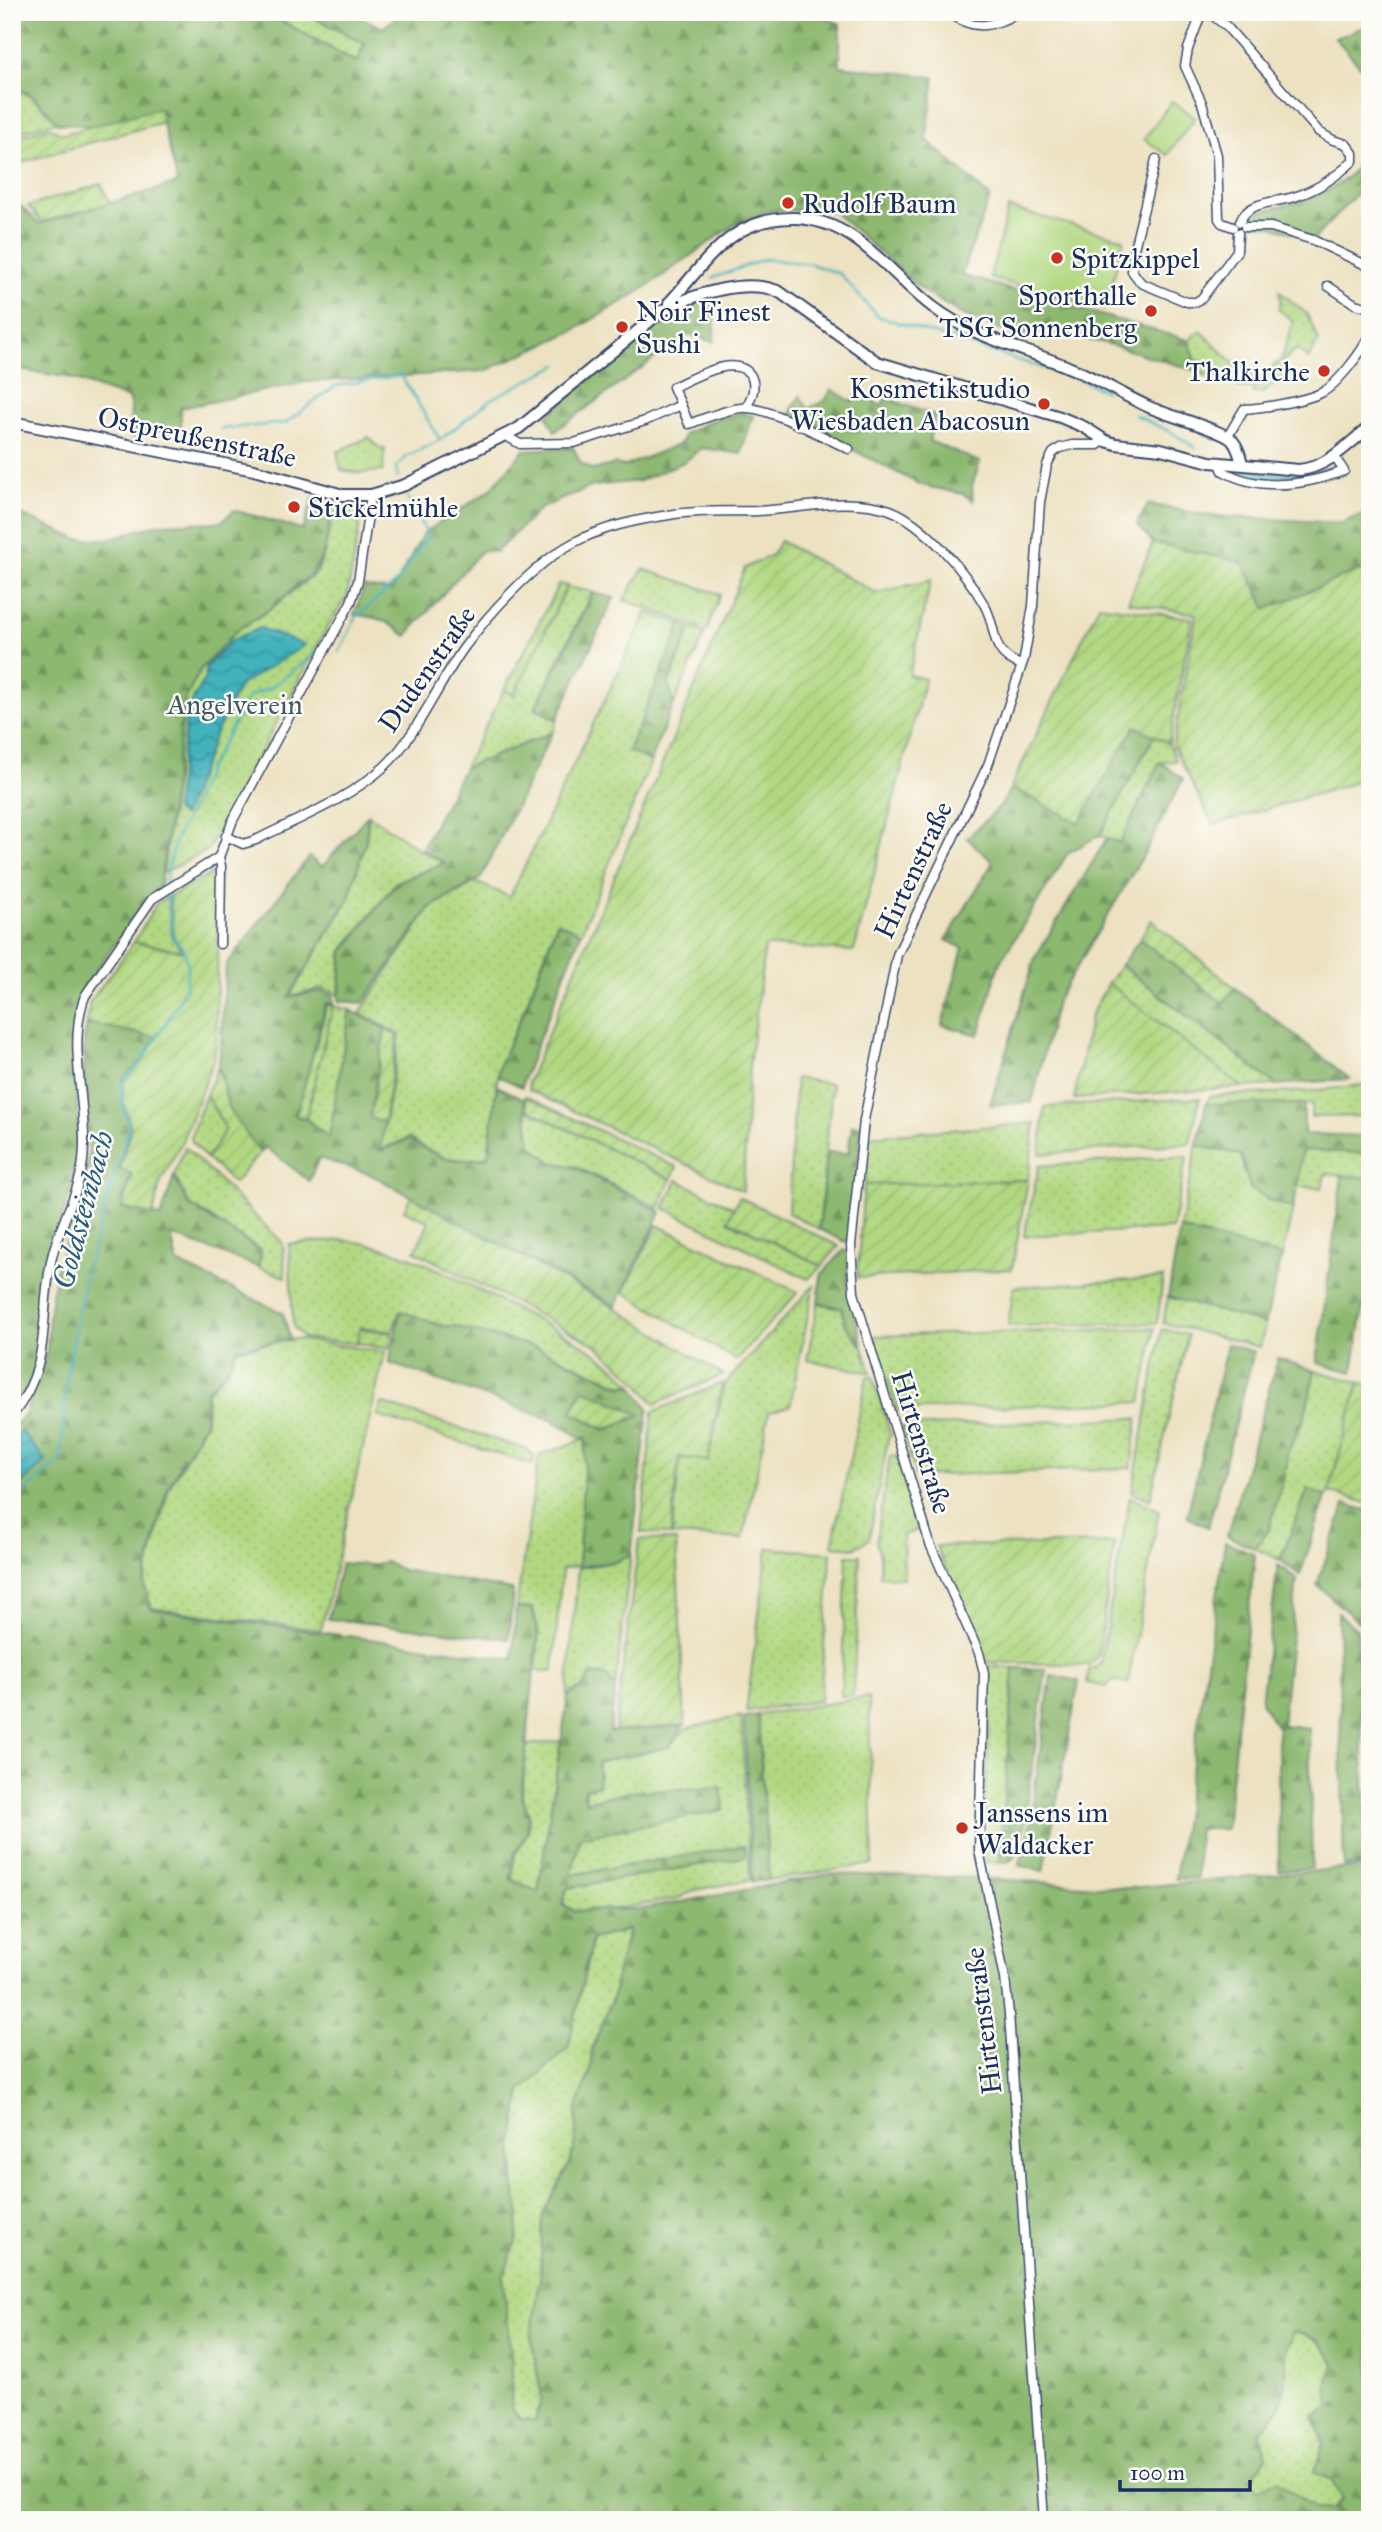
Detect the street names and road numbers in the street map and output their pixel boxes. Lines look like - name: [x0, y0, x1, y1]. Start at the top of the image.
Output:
- street label: Ostpreußenstraße: [94, 399, 300, 475]
- street label: Dudenstraße: [371, 599, 483, 739]
- street label: Hirtenstraße: [866, 796, 960, 944]
- street label: Hirtenstraße: [884, 1366, 960, 1518]
- street label: Hirtenstraße: [957, 1946, 1009, 2096]

